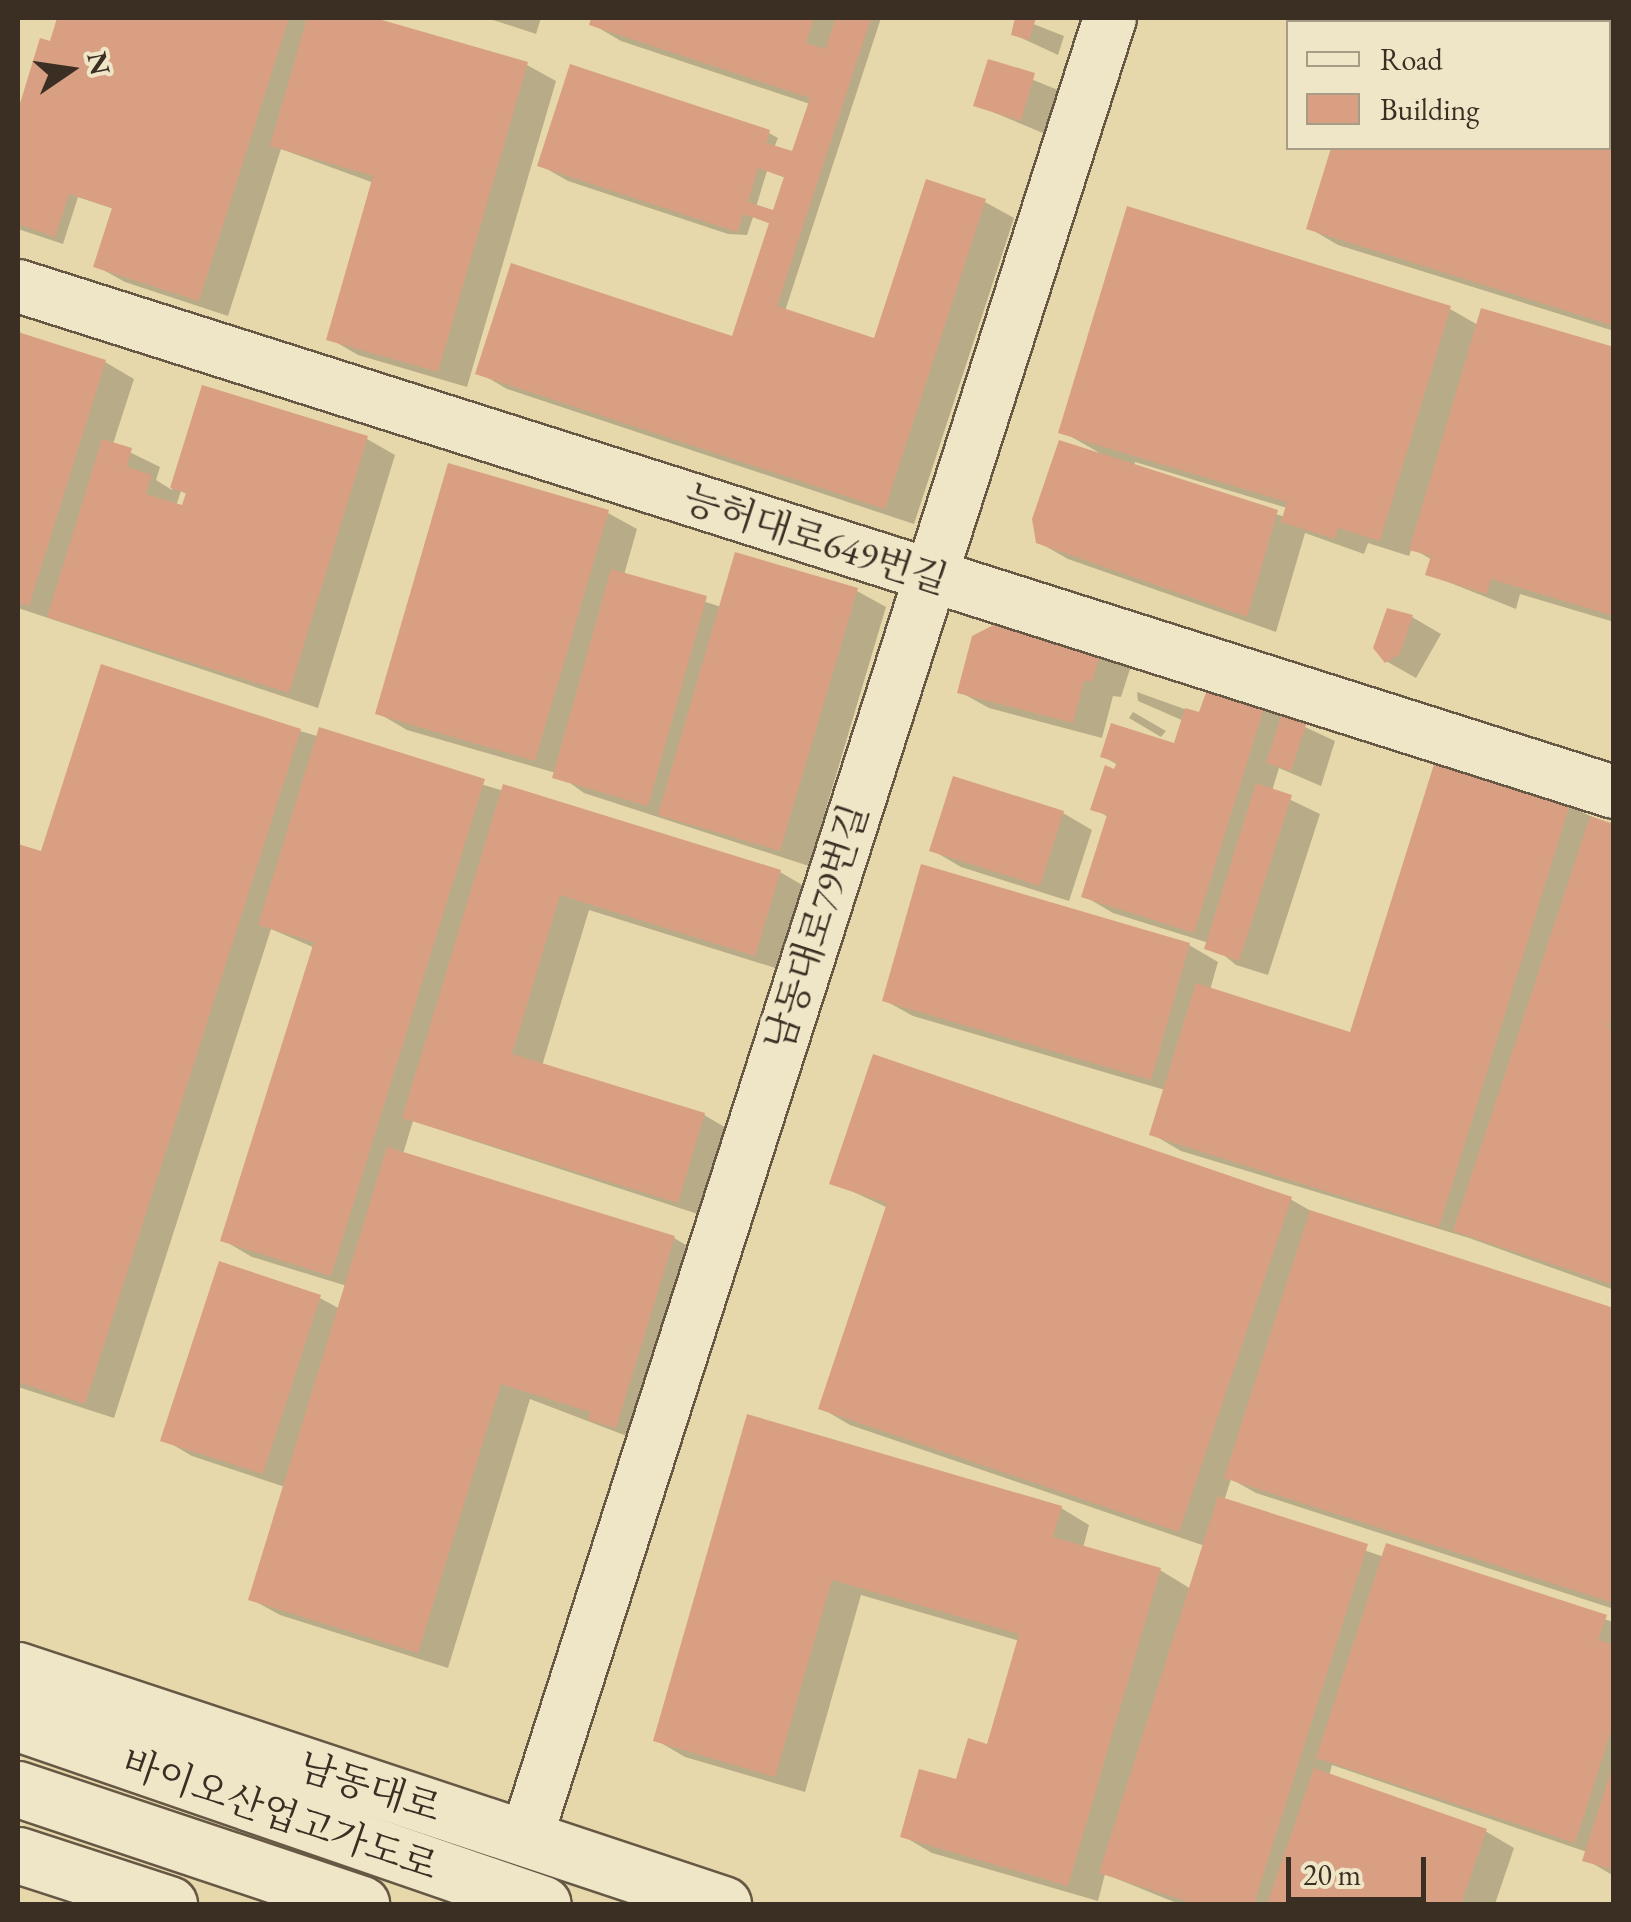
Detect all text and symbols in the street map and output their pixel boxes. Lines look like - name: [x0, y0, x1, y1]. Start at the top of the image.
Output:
- north arrow: [20, 20, 120, 120]
- legend: [1286, 20, 1611, 150]
- text: Road: [1380, 40, 1443, 79]
- text: N: [79, 48, 119, 78]
- text: Building: [1380, 90, 1479, 129]
- street label: 능허대로649번길: [678, 475, 954, 603]
- street label: 남동대로79번길: [755, 798, 877, 1056]
- street label: 바이오산업고가도로: [116, 1739, 444, 1889]
- street label: 남동대로: [293, 1743, 447, 1831]
- scale bar: [1291, 1837, 1431, 1899]
- text: 20 m: [1303, 1855, 1361, 1894]

